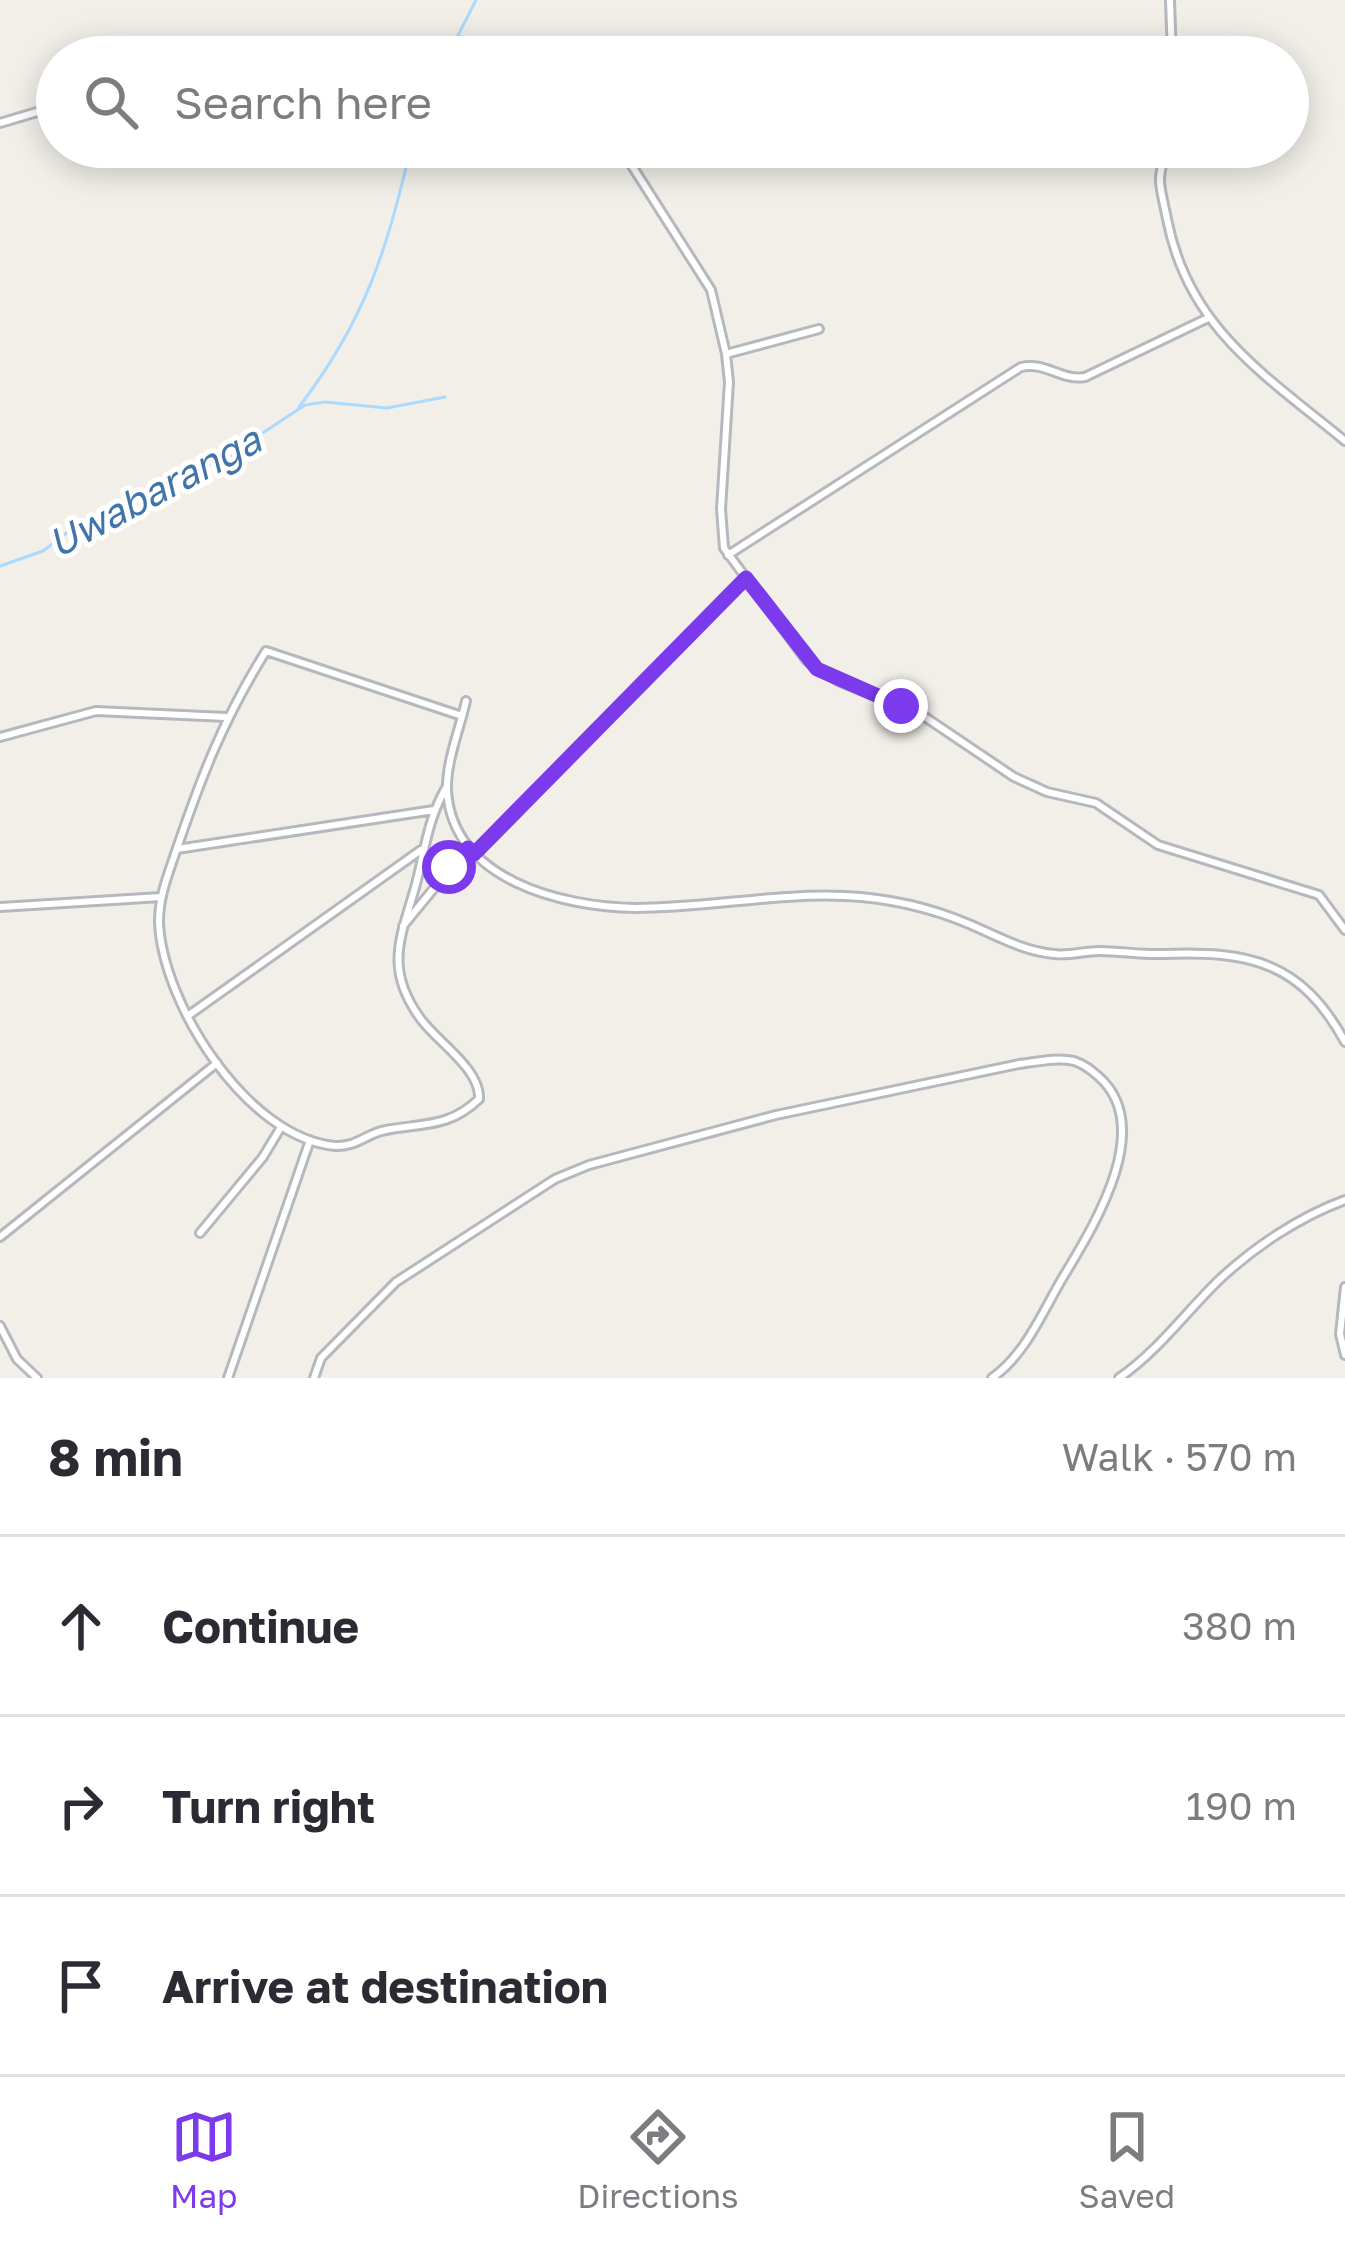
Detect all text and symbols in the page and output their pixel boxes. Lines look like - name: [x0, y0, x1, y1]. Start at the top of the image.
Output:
- search box: [36, 36, 1309, 168]
- icon: search: [78, 69, 144, 135]
- text: Search here: [174, 75, 432, 129]
- water label: Uwabaranga: [40, 414, 270, 567]
- route end: [874, 679, 928, 733]
- route start: [422, 840, 476, 894]
- text: 8 min: [48, 1426, 183, 1487]
- text: Walk · 570 m: [1062, 1433, 1297, 1480]
- icon: ahead: [48, 1593, 114, 1659]
- text: Continue: [162, 1599, 359, 1653]
- text: 380 m: [1182, 1602, 1297, 1649]
- icon: right: [48, 1773, 114, 1839]
- text: Turn right: [162, 1779, 375, 1833]
- text: 190 m: [1186, 1782, 1297, 1829]
- icon: arrive: [48, 1953, 114, 2019]
- text: Arrive at destination: [162, 1959, 608, 2013]
- tab: Map: [170, 2104, 237, 2215]
- tab: Directions: [577, 2104, 739, 2215]
- tab: Saved: [1079, 2104, 1175, 2215]

